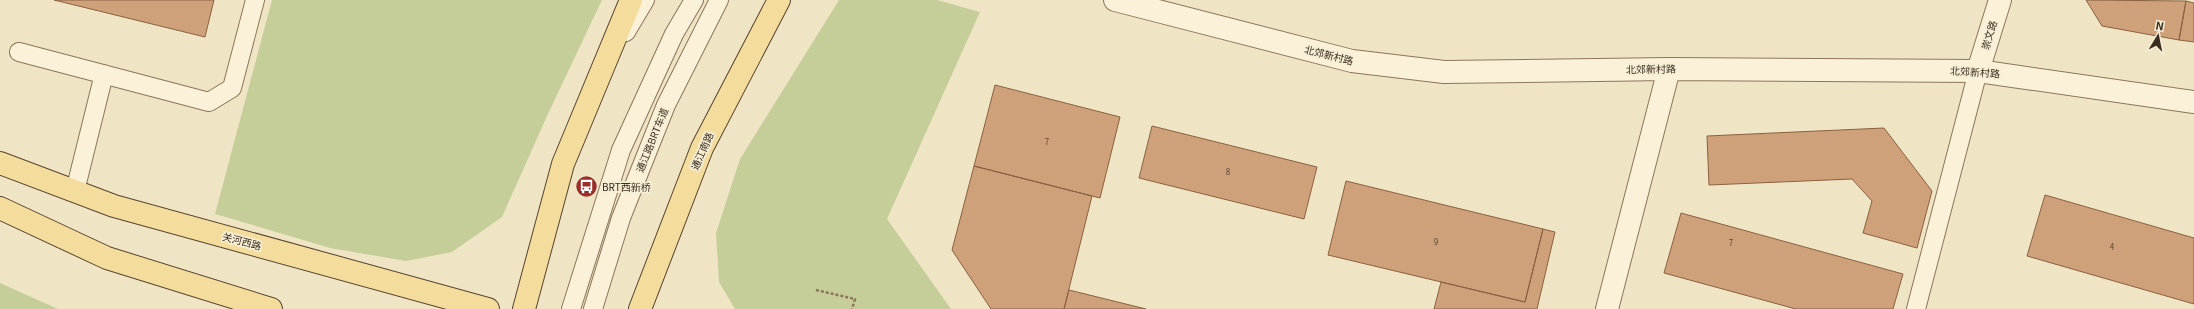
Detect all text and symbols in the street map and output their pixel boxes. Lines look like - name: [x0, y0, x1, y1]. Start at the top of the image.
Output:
- north arrow: [2138, 16, 2178, 56]
- text: N: [2154, 17, 2165, 34]
- street label: 崇文路: [1977, 18, 2000, 51]
- street label: 北郊新村路: [1303, 41, 1355, 68]
- street label: 北郊新村路: [1626, 61, 1676, 76]
- street label: 北郊新村路: [1950, 62, 2000, 81]
- street label: 通江路BRT车道: [632, 105, 671, 174]
- street label: 通江南路: [687, 129, 717, 172]
- house number: 7: [1045, 136, 1050, 147]
- house number: 8: [1226, 166, 1231, 177]
- bus stop icon: BRT西新桥: [574, 174, 600, 200]
- place label: BRT西新桥: [602, 179, 651, 194]
- street label: 关河西路: [221, 228, 263, 253]
- house number: 9: [1434, 236, 1439, 247]
- house number: 7: [1729, 237, 1734, 248]
- house number: 4: [2110, 241, 2115, 252]

